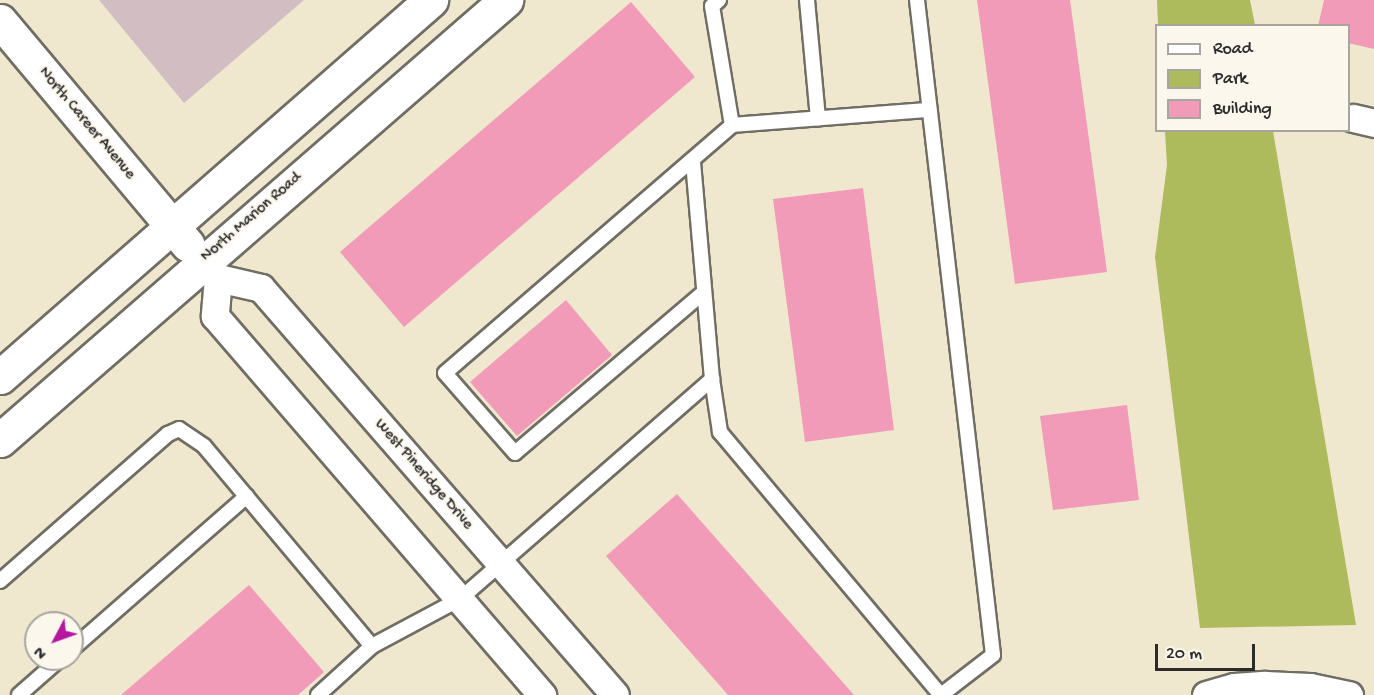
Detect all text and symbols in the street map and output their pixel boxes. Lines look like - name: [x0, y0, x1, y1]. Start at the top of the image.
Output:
- legend: [1155, 24, 1350, 132]
- text: Road: [1213, 39, 1252, 60]
- street label: North Career Avenue: [33, 64, 139, 184]
- text: Park: [1213, 69, 1247, 90]
- text: Building: [1213, 99, 1272, 120]
- street label: North Marion Road: [198, 169, 306, 267]
- street label: West Pineridge Drive: [370, 416, 476, 534]
- north arrow: [24, 611, 84, 671]
- scale bar: [1158, 632, 1258, 670]
- text: N: [31, 642, 52, 662]
- text: 20 m: [1166, 644, 1202, 665]

